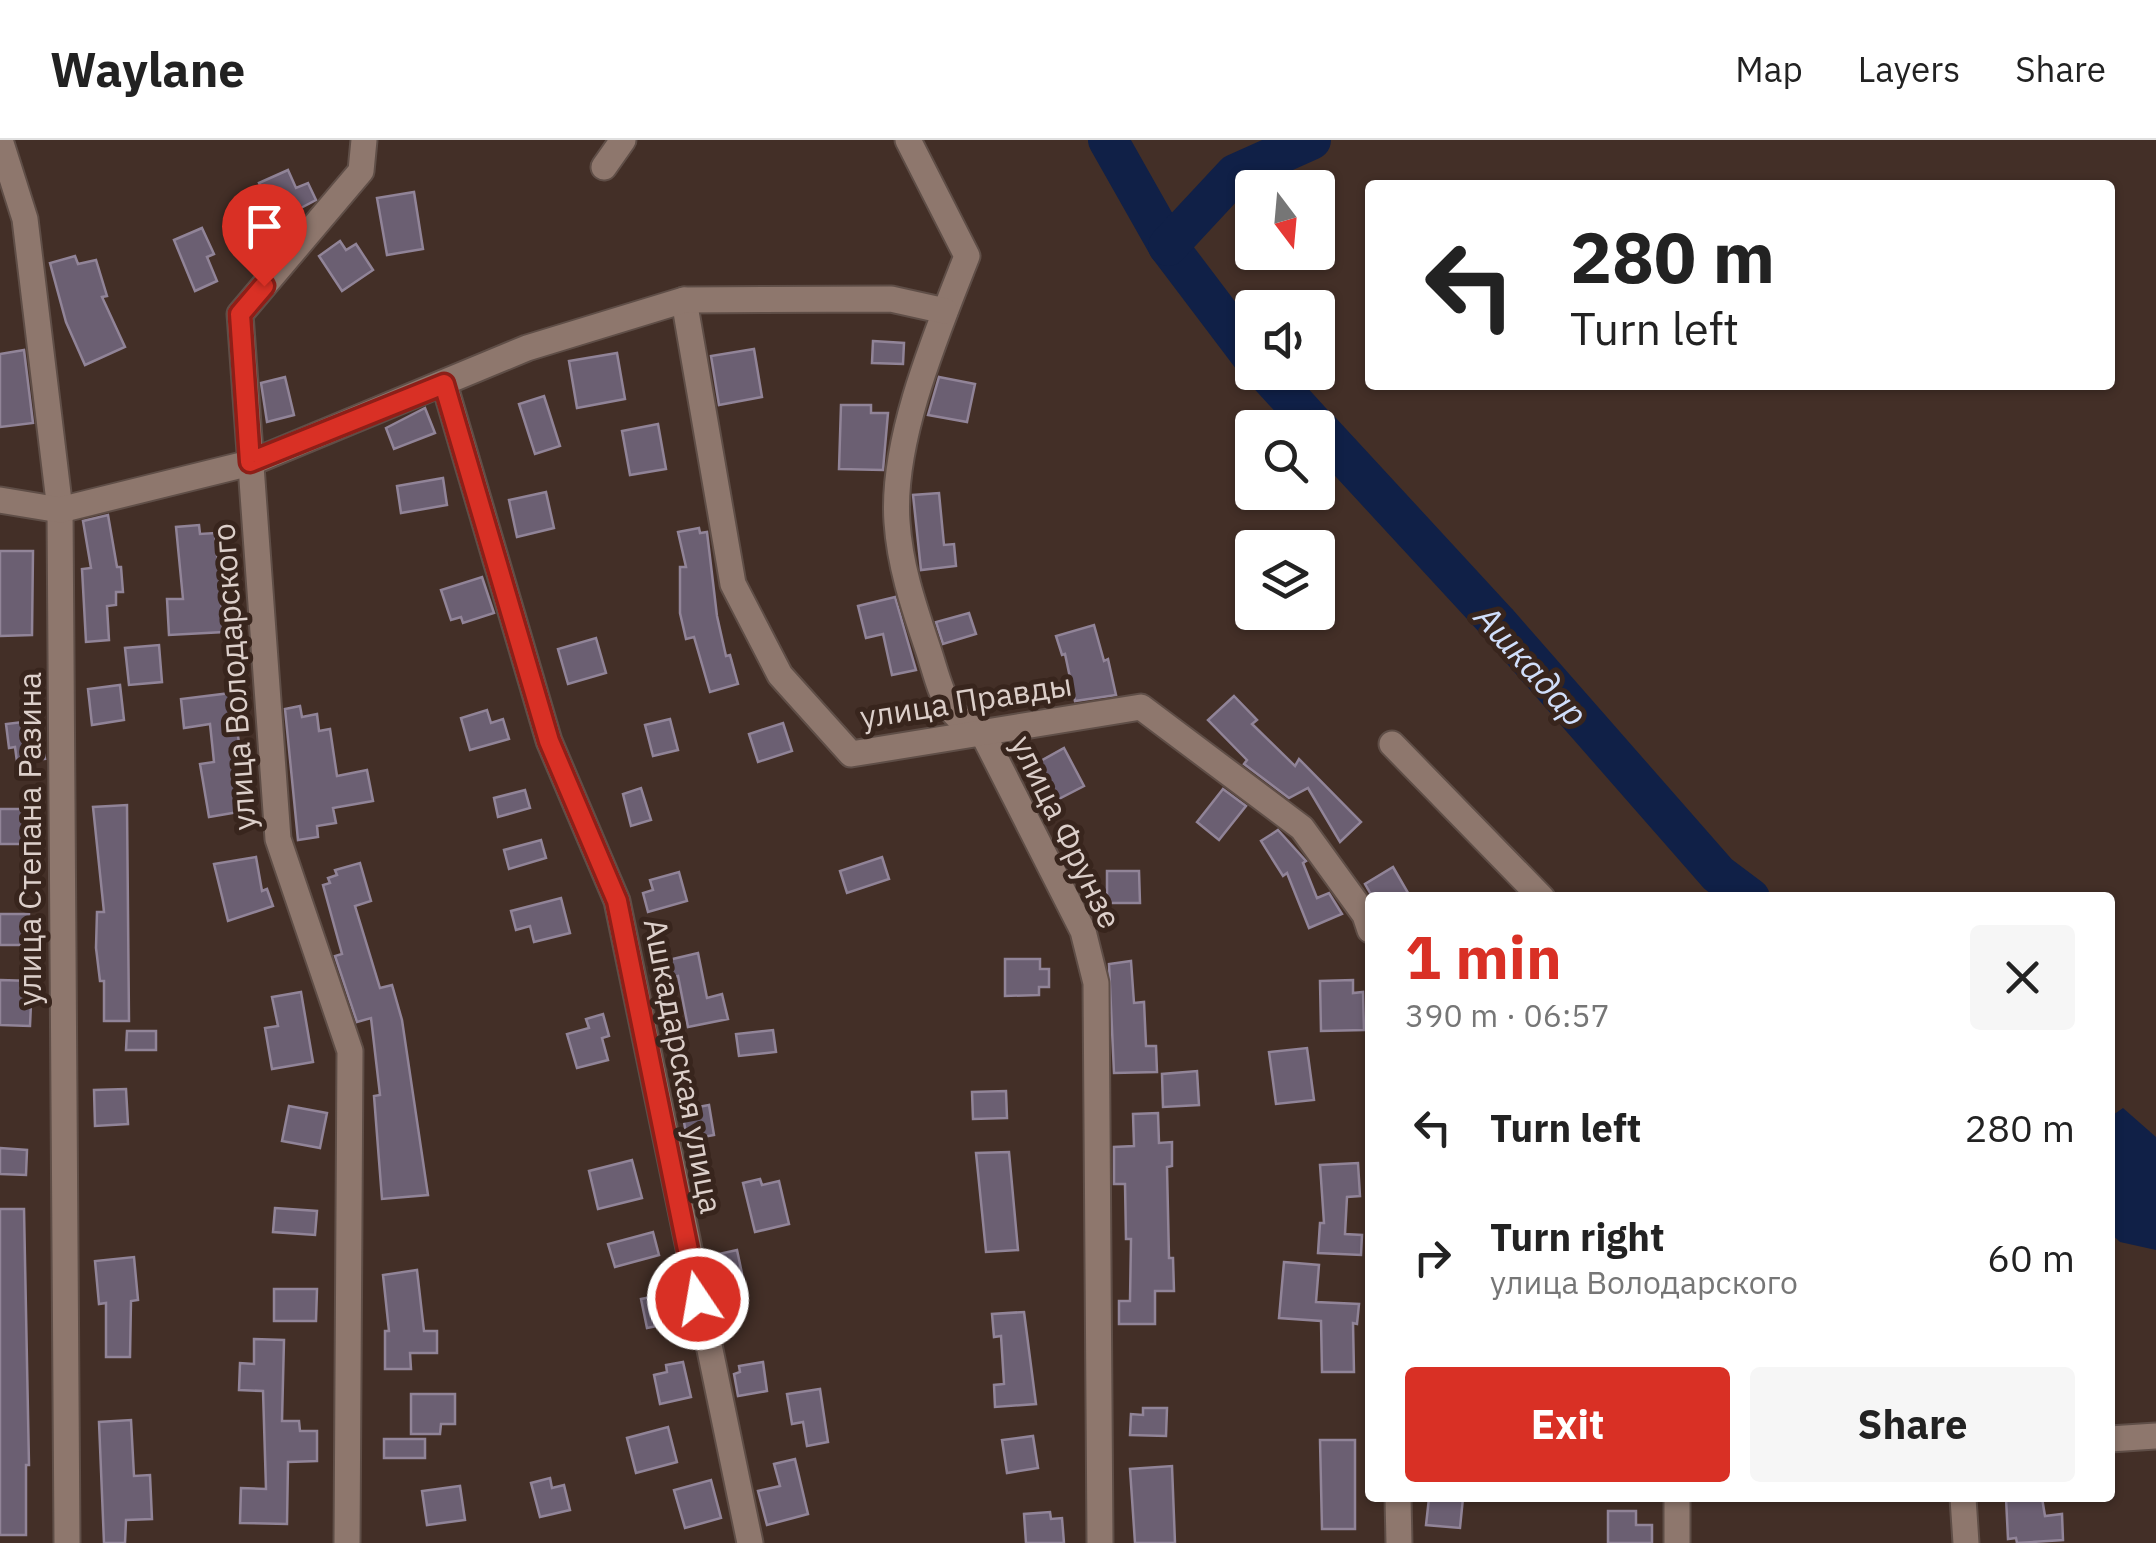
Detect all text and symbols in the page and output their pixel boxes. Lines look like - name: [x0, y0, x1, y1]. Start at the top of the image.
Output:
- text: Waylane: [50, 38, 245, 100]
- text: Map: [1735, 46, 1803, 92]
- text: Layers: [1858, 46, 1960, 92]
- text: Share: [2015, 46, 2106, 92]
- north arrow: [1235, 170, 1335, 270]
- map controls: [1235, 170, 1335, 630]
- pin: [222, 184, 307, 287]
- icon: arrive: [237, 199, 292, 254]
- text: 280 m: [1570, 211, 1775, 302]
- icon: left: [1405, 220, 1535, 350]
- button: sound: [1235, 290, 1335, 390]
- text: Turn left: [1570, 299, 1739, 357]
- button: search: [1235, 410, 1335, 510]
- street label: улица Володарского: [201, 522, 265, 832]
- button: layers: [1235, 530, 1335, 630]
- water label: Ашкадар: [1464, 594, 1599, 736]
- street label: улица Правды: [857, 663, 1075, 738]
- street label: улица Степана Разина: [8, 672, 50, 1006]
- street label: улица Фрунзе: [1002, 728, 1132, 935]
- street label: Ашкадарская улица: [635, 915, 733, 1217]
- text: 1 min: [1405, 917, 1562, 996]
- button: close: [1970, 925, 2075, 1030]
- text: 390 m · 06:57: [1405, 994, 1610, 1036]
- icon: left: [1405, 1100, 1460, 1155]
- text: Turn left: [1490, 1103, 1641, 1152]
- text: 280 m: [1964, 1103, 2075, 1152]
- text: Turn right: [1490, 1212, 1665, 1261]
- icon: right: [1405, 1230, 1460, 1285]
- text: 60 m: [1987, 1233, 2075, 1282]
- position arrow: [646, 1247, 750, 1351]
- text: улица Володарского: [1490, 1261, 1798, 1303]
- button: Exit: [1405, 1367, 1730, 1482]
- button: Share: [1750, 1367, 2075, 1482]

